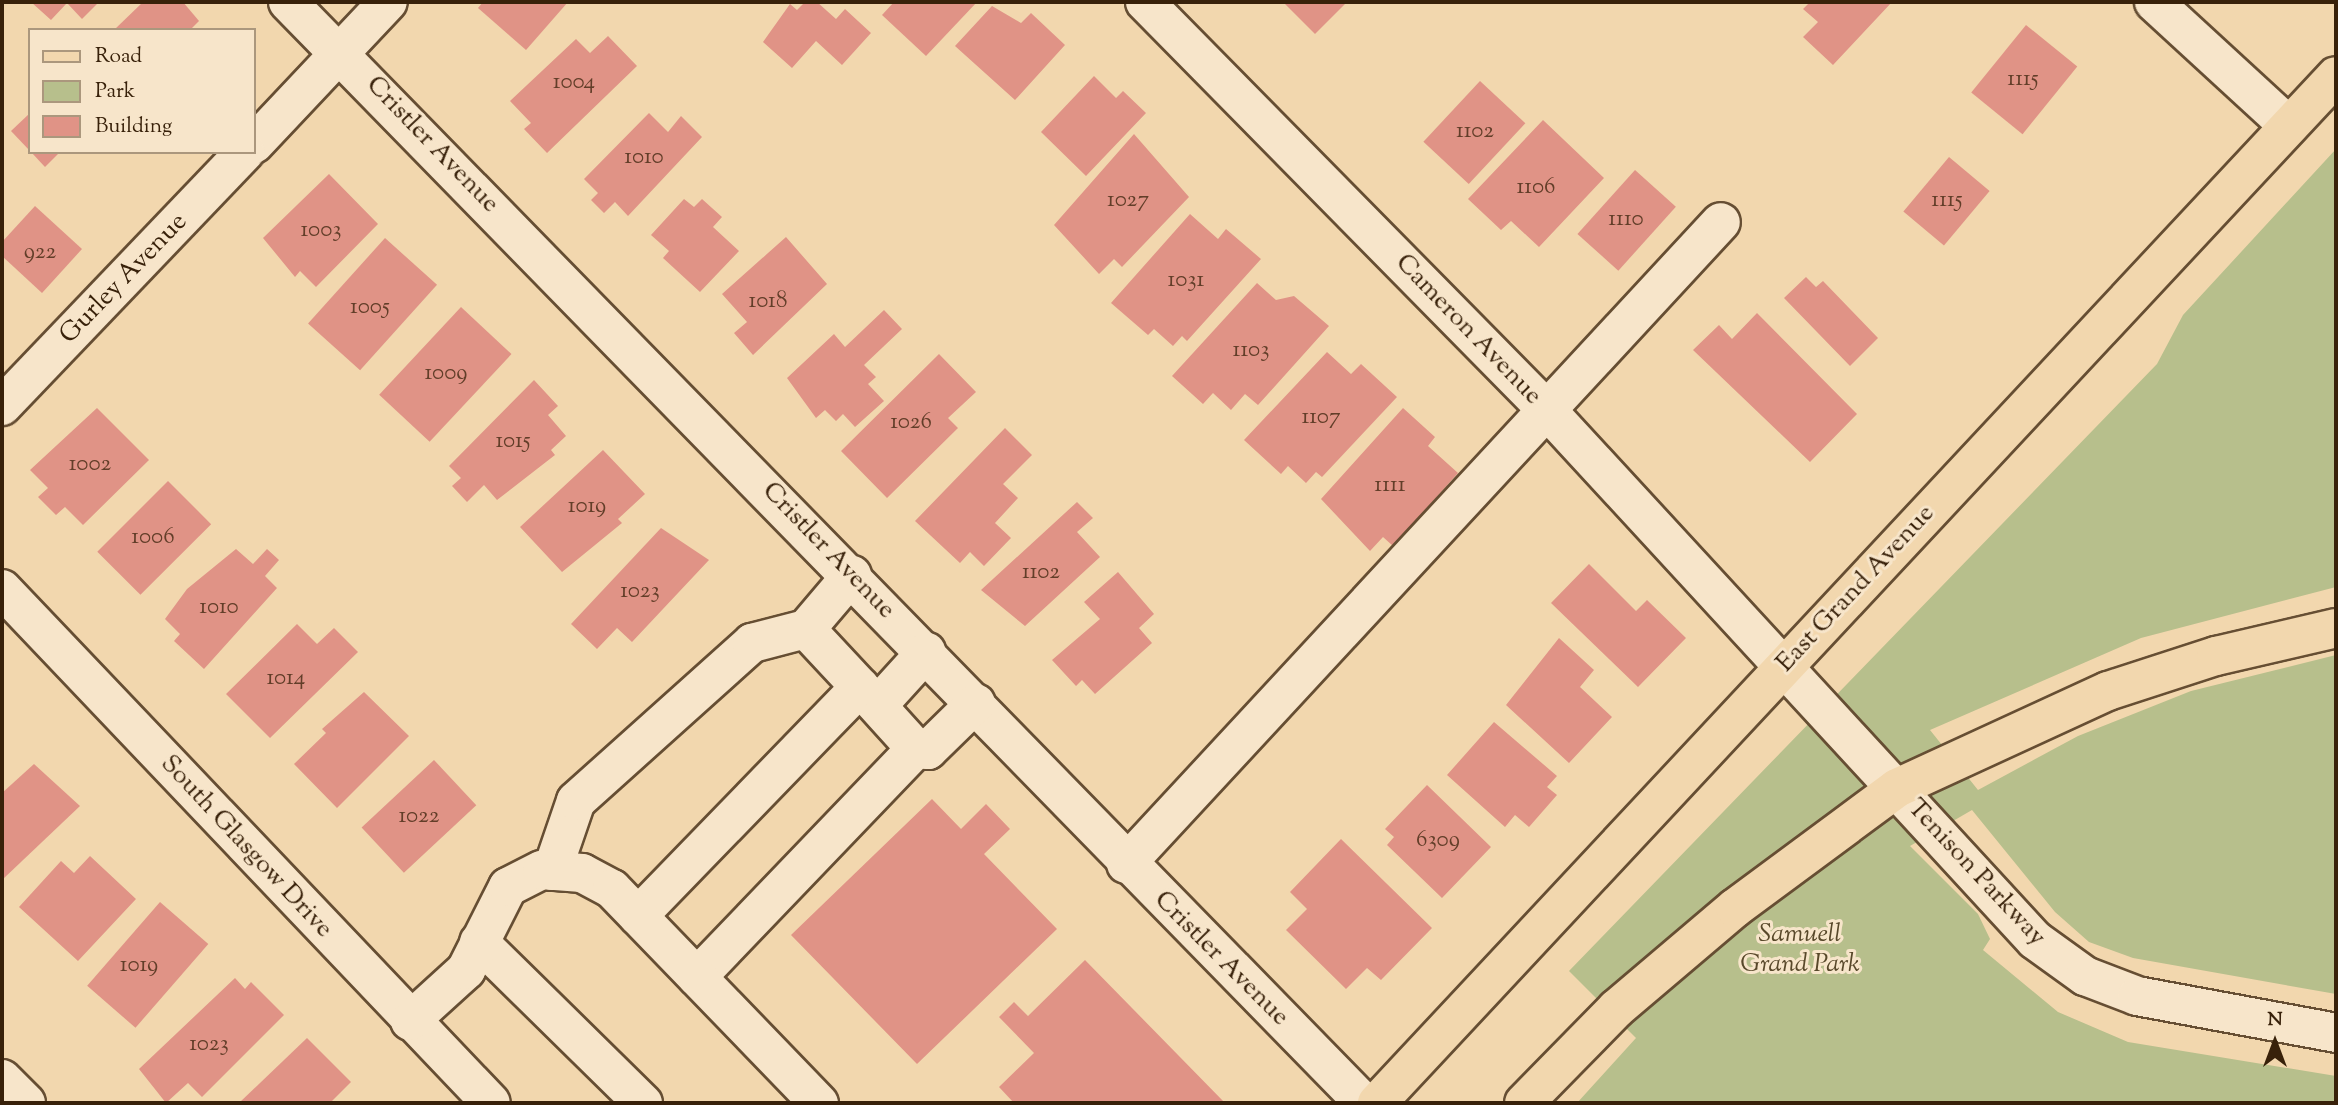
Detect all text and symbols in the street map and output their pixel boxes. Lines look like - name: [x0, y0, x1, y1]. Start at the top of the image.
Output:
- legend: [28, 28, 256, 154]
- text: Road: [95, 42, 142, 72]
- house number: 1115: [2007, 66, 2039, 94]
- house number: 1004: [553, 69, 595, 97]
- street label: Cristler Avenue: [359, 70, 505, 220]
- text: Park: [95, 77, 135, 107]
- text: Building: [95, 112, 172, 142]
- house number: 1102: [1456, 118, 1494, 146]
- house number: 1010: [624, 144, 664, 172]
- house number: 1106: [1516, 174, 1556, 202]
- house number: 1027: [1107, 187, 1149, 215]
- house number: 1115: [1931, 187, 1963, 215]
- house number: 1110: [1608, 206, 1644, 234]
- street label: Gurley Avenue: [54, 207, 194, 351]
- house number: 1003: [300, 217, 342, 245]
- house number: 922: [24, 239, 56, 267]
- street label: Cameron Avenue: [1388, 248, 1548, 412]
- house number: 1031: [1168, 267, 1204, 295]
- house number: 1018: [749, 288, 787, 316]
- house number: 1005: [350, 294, 390, 322]
- house number: 1103: [1233, 337, 1269, 365]
- house number: 1009: [424, 360, 468, 388]
- house number: 1107: [1301, 404, 1341, 432]
- house number: 1026: [890, 409, 932, 437]
- house number: 1015: [495, 428, 531, 456]
- house number: 1002: [69, 451, 111, 479]
- house number: 1111: [1374, 472, 1406, 500]
- street label: Cristler Avenue: [755, 476, 901, 626]
- house number: 1019: [568, 493, 606, 521]
- street label: East Grand Avenue: [1770, 499, 1942, 679]
- house number: 1006: [131, 524, 175, 552]
- house number: 1102: [1022, 559, 1060, 587]
- house number: 1023: [620, 578, 660, 606]
- house number: 1010: [199, 594, 239, 622]
- house number: 1014: [267, 665, 305, 693]
- street label: South Glasgow Drive: [153, 749, 339, 945]
- street label: Tenison Parkway: [1900, 793, 2052, 953]
- house number: 1022: [398, 803, 440, 831]
- house number: 6309: [1416, 827, 1460, 855]
- street label: Cristler Avenue: [1147, 885, 1295, 1033]
- park label: Samuell Grand Park: [1740, 919, 1860, 981]
- house number: 1019: [120, 952, 158, 980]
- north arrow: [2240, 1007, 2310, 1077]
- text: N: [2267, 1007, 2283, 1034]
- house number: 1023: [189, 1031, 229, 1059]

